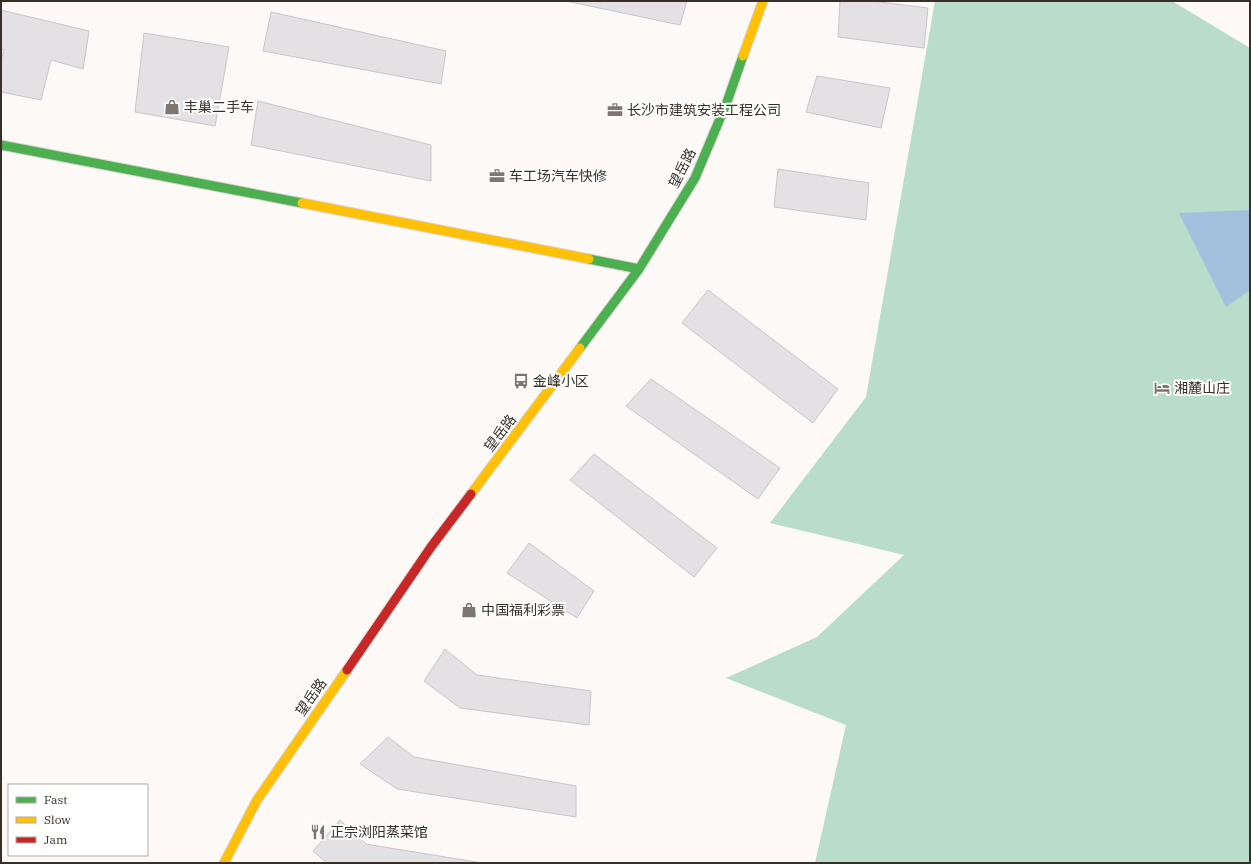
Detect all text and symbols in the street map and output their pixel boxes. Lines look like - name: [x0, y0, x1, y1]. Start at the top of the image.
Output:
- shop icon: 丰巢二手车: [163, 98, 181, 116]
- place label: 丰巢二手车: [184, 98, 254, 116]
- office icon: 长沙市建筑安装工程公司: [606, 101, 624, 119]
- place label: 长沙市建筑安装工程公司: [627, 101, 781, 119]
- street label: 望岳路: [664, 145, 700, 191]
- office icon: 车工场汽车快修: [488, 167, 506, 185]
- place label: 车工场汽车快修: [509, 167, 607, 185]
- bus stop icon: 金峰小区: [512, 372, 530, 390]
- place label: 金峰小区: [533, 372, 589, 390]
- hotel icon: 湘麓山庄: [1153, 379, 1171, 397]
- place label: 湘麓山庄: [1174, 379, 1230, 397]
- street label: 望岳路: [480, 411, 520, 455]
- shop icon: 中国福利彩票: [460, 601, 478, 619]
- place label: 中国福利彩票: [481, 601, 565, 619]
- street label: 望岳路: [292, 675, 330, 719]
- legend: [8, 784, 148, 856]
- text: Fast: [44, 792, 68, 807]
- text: Slow: [44, 812, 71, 827]
- restaurant icon: 正宗浏阳蒸菜馆: [309, 823, 327, 841]
- place label: 正宗浏阳蒸菜馆: [330, 823, 428, 841]
- text: Jam: [44, 832, 68, 847]

